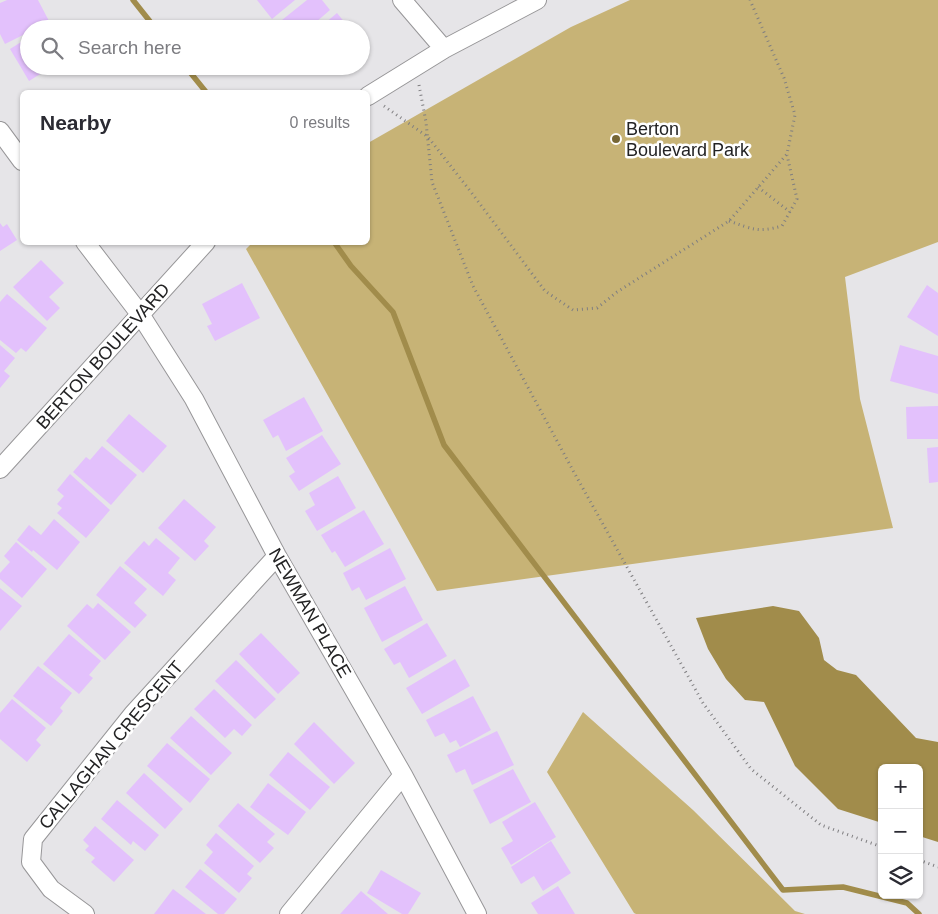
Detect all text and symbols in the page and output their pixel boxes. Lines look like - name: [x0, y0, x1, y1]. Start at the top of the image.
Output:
- search box: [20, 20, 370, 75]
- icon: search: [38, 34, 66, 62]
- text: Search here: [78, 37, 182, 58]
- text: Nearby: [40, 111, 111, 134]
- text: 0 results: [290, 114, 350, 131]
- place label: Berton Boulevard Park: [626, 119, 750, 160]
- marker: Berton Boulevard Park: [610, 133, 622, 145]
- street label: BERTON BOULEVARD: [32, 279, 174, 433]
- street label: NEWMAN PLACE: [265, 545, 355, 681]
- street label: CALLAGHAN CRESCENT: [35, 657, 187, 833]
- map controls: [878, 764, 923, 899]
- button: +: [878, 764, 923, 809]
- button: −: [878, 809, 923, 854]
- button: layers: [878, 854, 923, 899]

